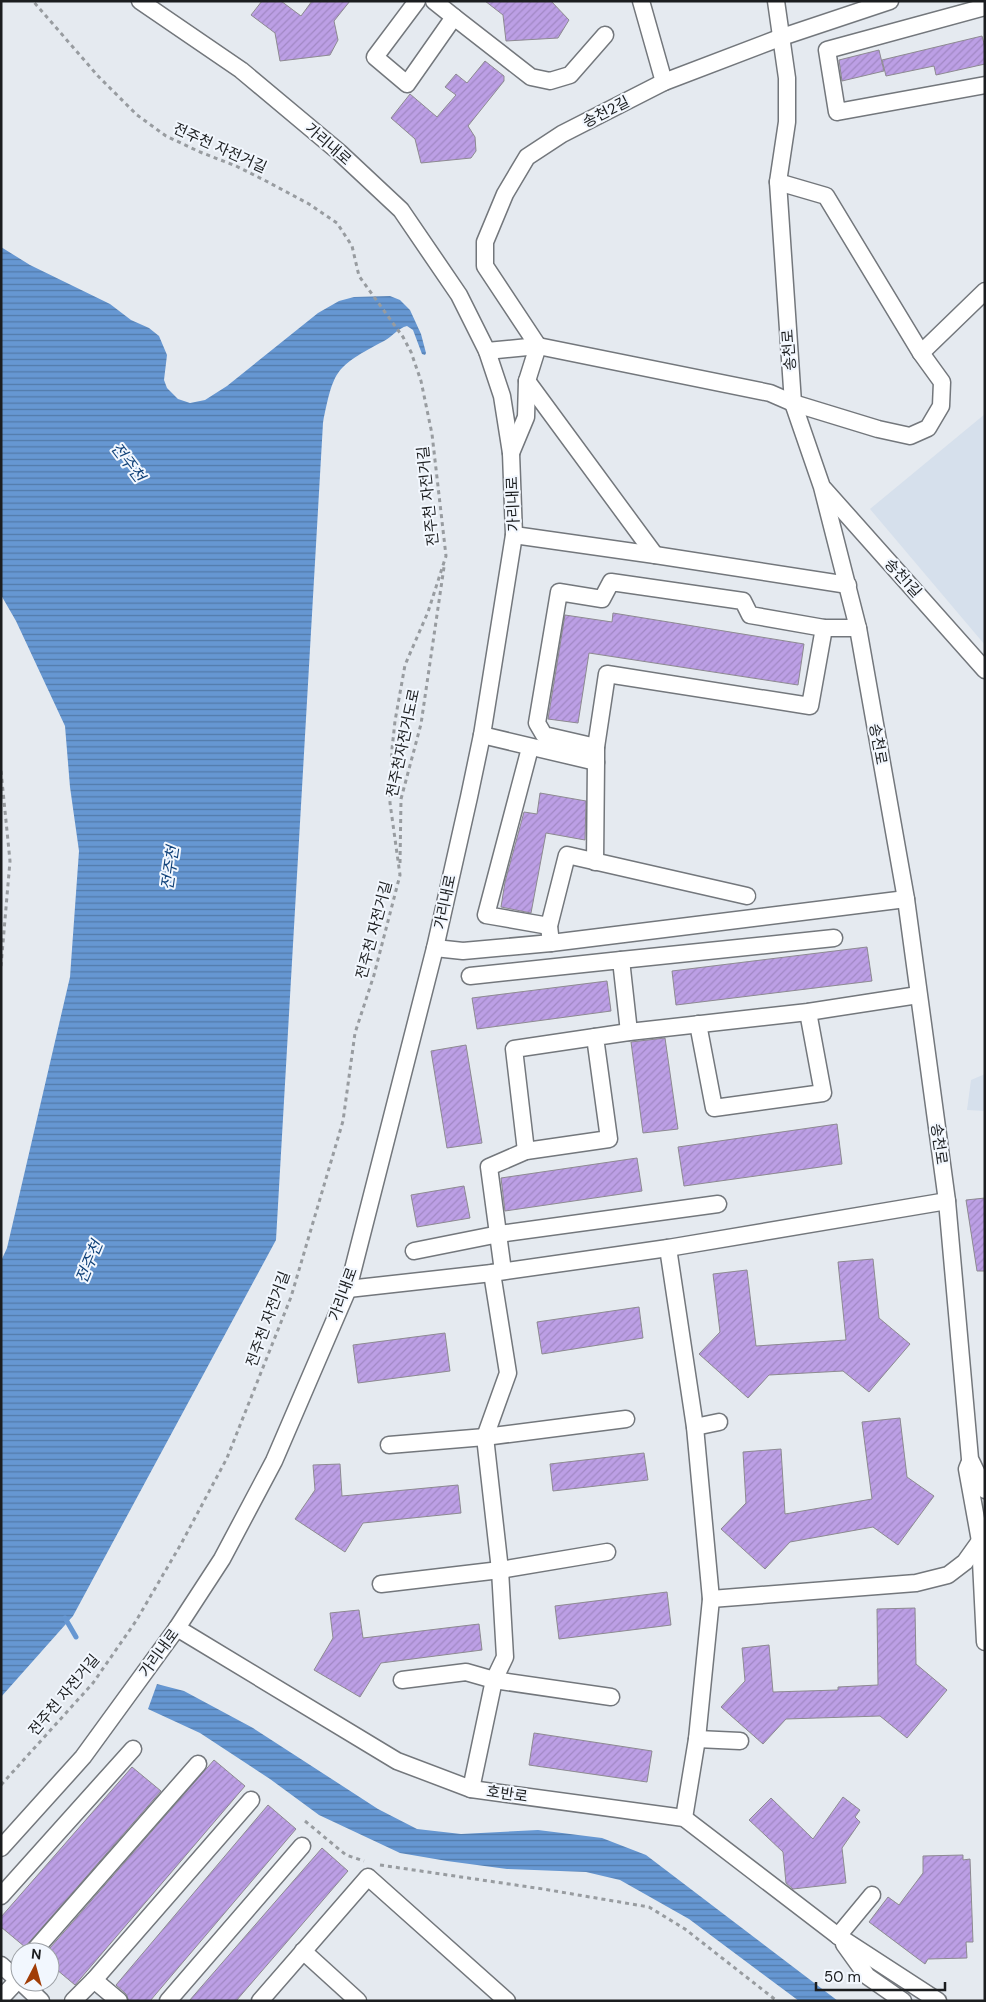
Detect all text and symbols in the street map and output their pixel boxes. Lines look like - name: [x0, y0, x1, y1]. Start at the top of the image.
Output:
- street label: 송천2길: [579, 92, 633, 132]
- street label: 전주천 자전거길: [170, 118, 270, 178]
- street label: 가리내로: [301, 118, 355, 170]
- street label: 송천로: [778, 329, 800, 371]
- water label: 전주천: [106, 438, 151, 488]
- street label: 전주천 자전거길: [413, 445, 443, 547]
- street label: 가리내로: [502, 476, 524, 532]
- street label: 송천1길: [880, 554, 926, 602]
- street label: 전주천자전거도로: [382, 687, 424, 799]
- street label: 송천로: [865, 722, 891, 766]
- water label: 전주천: [157, 842, 184, 891]
- street label: 가리내로: [429, 873, 461, 931]
- street label: 전주천 자전거길: [351, 879, 397, 981]
- street label: 송천로: [926, 1122, 952, 1166]
- water label: 전주천: [71, 1235, 108, 1286]
- street label: 가리내로: [324, 1265, 362, 1323]
- street label: 전주천 자전거길: [241, 1268, 295, 1370]
- street label: 가리내로: [135, 1625, 183, 1681]
- street label: 전주천 자전거길: [24, 1650, 104, 1740]
- street label: 호반로: [485, 1781, 529, 1807]
- north arrow: [10, 1942, 60, 1992]
- text: N: [30, 1945, 42, 1964]
- scale bar: [816, 1960, 945, 1992]
- text: 50 m: [824, 1967, 861, 1987]

